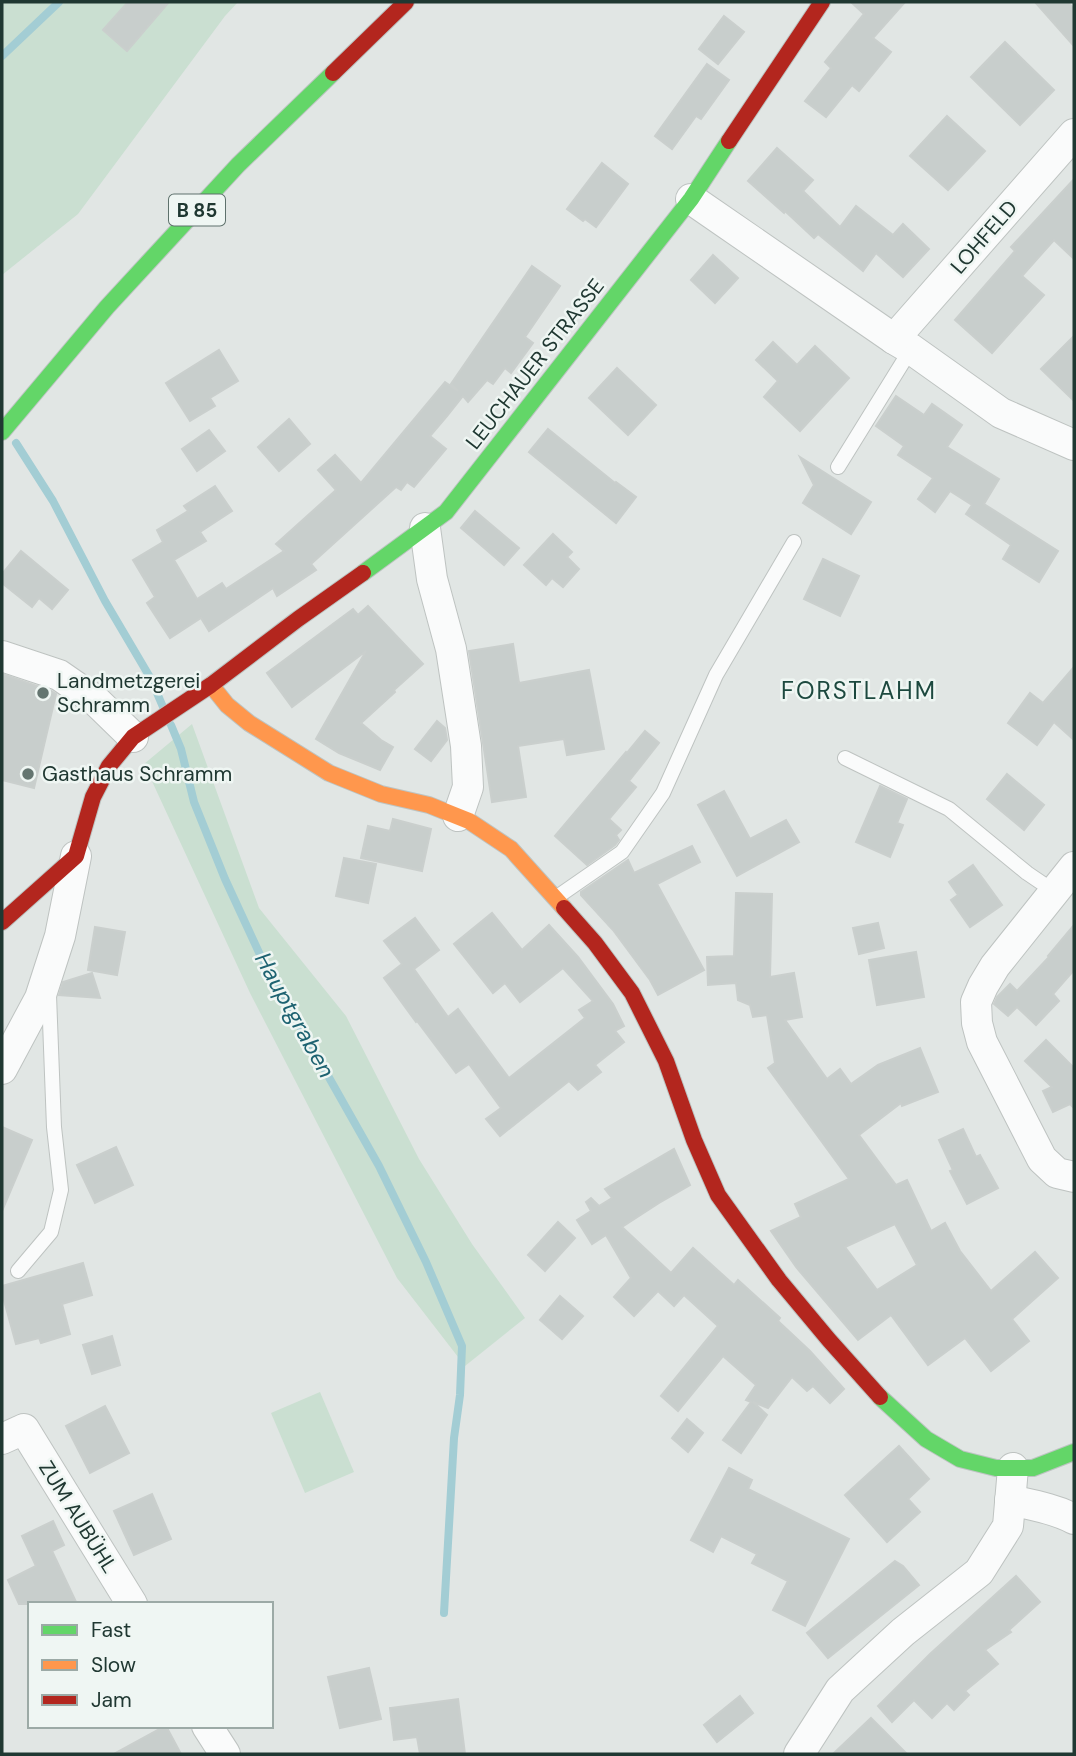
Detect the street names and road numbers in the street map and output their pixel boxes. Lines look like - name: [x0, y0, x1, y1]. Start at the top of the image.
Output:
- road number: B 85: [169, 194, 225, 226]
- street label: LOHFELD: [944, 194, 1024, 280]
- street label: LEUCHAUER STRASSE: [460, 273, 610, 455]
- street label: ZUM AUBÜHL: [32, 1456, 124, 1578]

